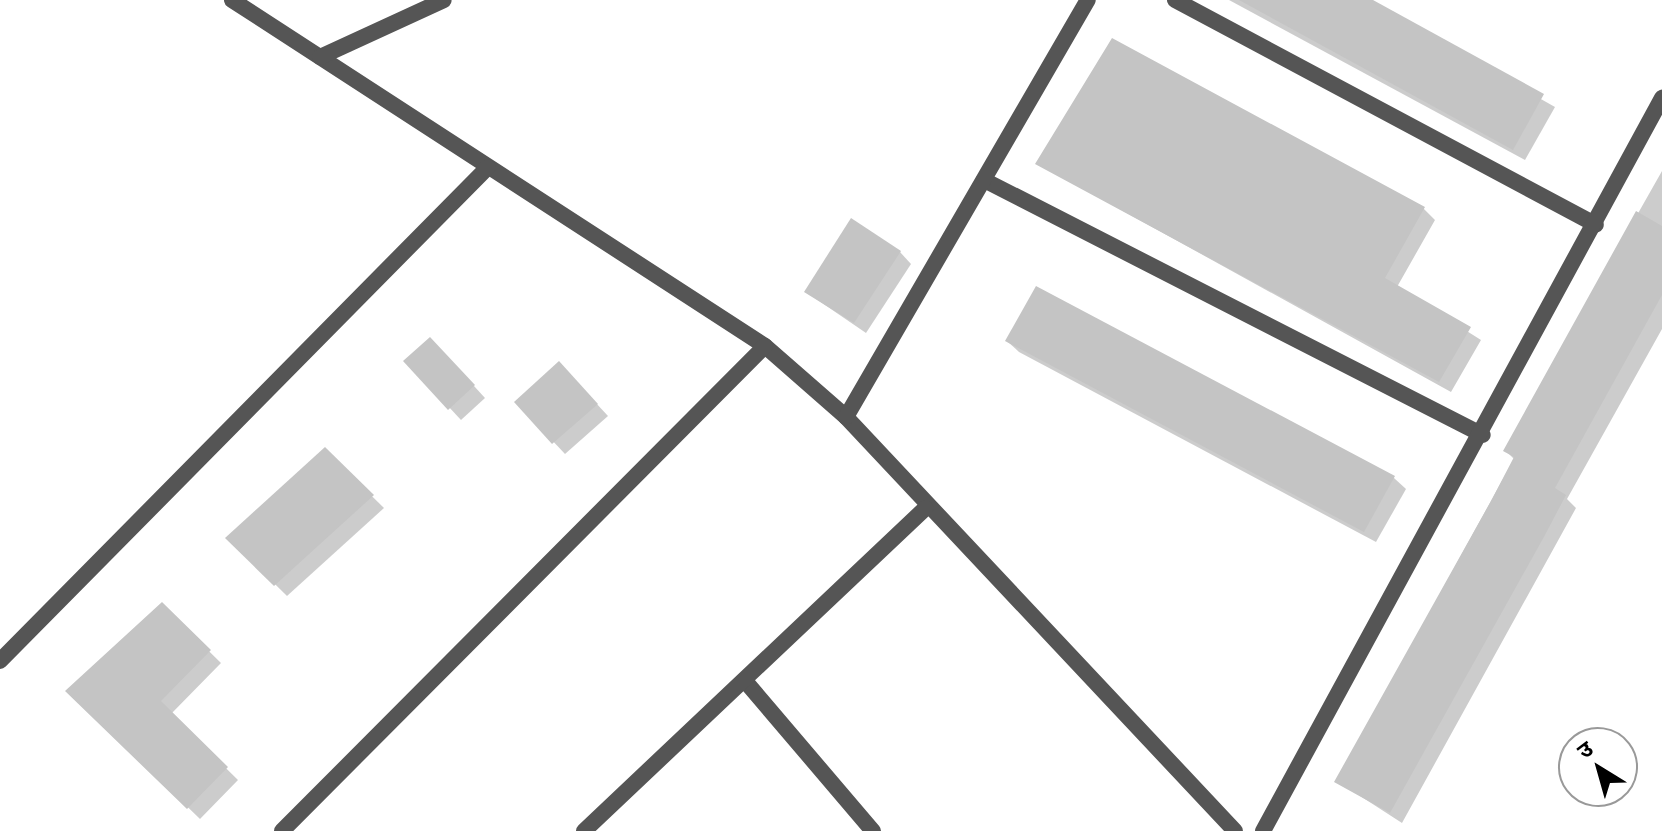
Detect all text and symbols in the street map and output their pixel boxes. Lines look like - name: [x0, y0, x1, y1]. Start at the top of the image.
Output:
- north arrow: [1558, 727, 1638, 807]
- text: उ: [1571, 734, 1598, 764]

